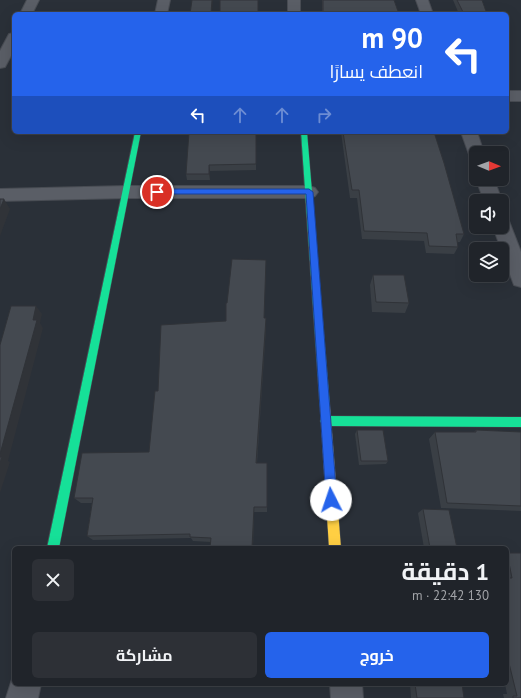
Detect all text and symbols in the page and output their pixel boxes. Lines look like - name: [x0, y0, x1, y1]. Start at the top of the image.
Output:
- text: 90 m: [362, 19, 423, 56]
- icon: left: [437, 28, 489, 80]
- text: انعطف يسارًا: [329, 60, 423, 83]
- icon: left: [187, 104, 209, 126]
- icon: ahead: [229, 104, 251, 126]
- icon: ahead: [271, 104, 293, 126]
- icon: right: [313, 104, 335, 126]
- north arrow: [469, 146, 509, 186]
- map controls: [469, 146, 509, 282]
- pin: [140, 175, 174, 209]
- icon: arrive: [146, 181, 168, 203]
- button: sound: [469, 194, 509, 234]
- button: layers: [469, 242, 509, 282]
- position arrow: [310, 479, 352, 521]
- text: 1 دقيقة: [401, 556, 489, 587]
- button: close: [32, 559, 74, 601]
- text: 130 m · 22:42: [412, 587, 489, 604]
- button: مشاركة: [32, 632, 257, 678]
- button: خروج: [265, 632, 489, 678]

